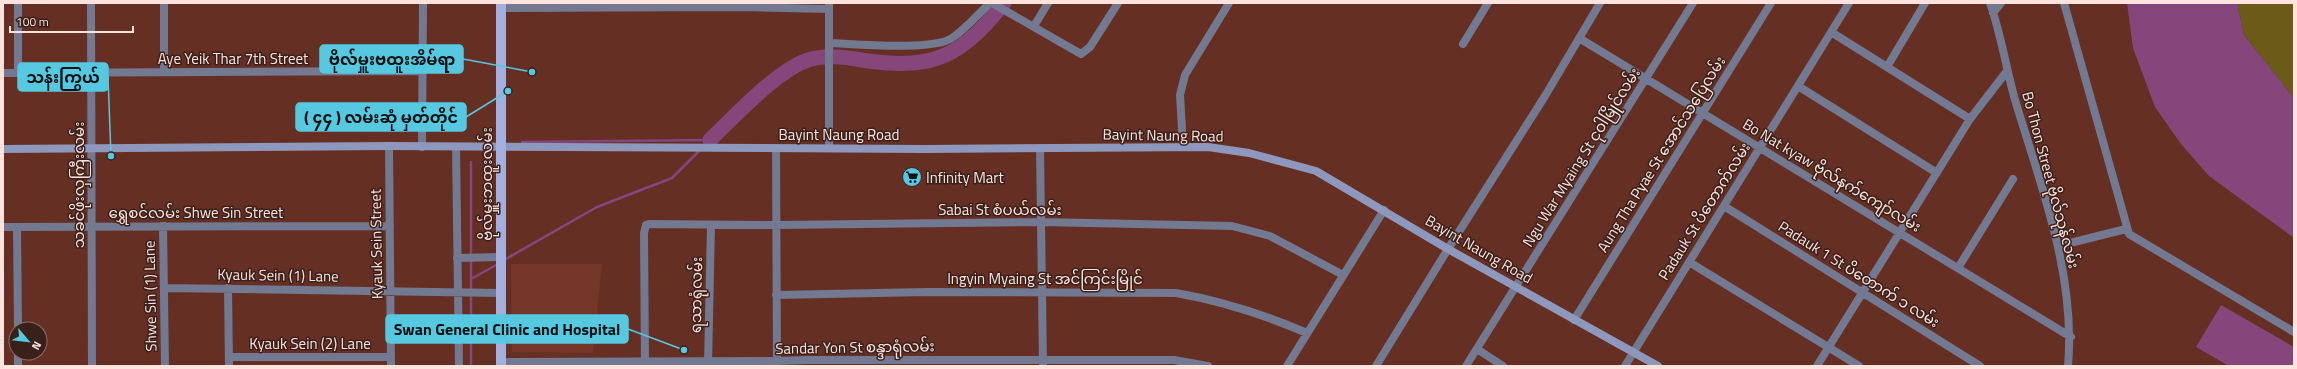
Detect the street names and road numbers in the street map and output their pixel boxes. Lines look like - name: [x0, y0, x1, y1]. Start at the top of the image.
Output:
- street label: Aye Yeik Thar 7th Street: [158, 47, 309, 70]
- street label: Aung Tha Pyae St အောင်သပြေလမ်း: [1591, 51, 1732, 257]
- street label: Ngu War Myaing St ငုဝါမြိုင်လမ်း: [1516, 63, 1647, 252]
- street label: Bo Thon Street ဗိုလ်သုန်လမ်း: [2015, 89, 2086, 271]
- street label: Bo Nat kyaw ဗိုလ်နက်ကျော်လမ်း: [1738, 112, 1926, 238]
- street label: သခင်ဖိုးလှကြီးလမ်း: [67, 122, 91, 248]
- street label: Bayint Naung Road: [1102, 122, 1224, 148]
- street label: Bayint Naung Road: [779, 123, 899, 146]
- street label: ဗိုလ်မှူးဘထူးလမ်း: [475, 127, 499, 241]
- street label: Padauk St ပိတောက်လမ်း: [1652, 137, 1756, 285]
- street label: Kyauk Sein Street: [364, 188, 388, 299]
- street label: Sabai St စံပယ်လမ်း: [938, 198, 1062, 221]
- street label: ရွှေစင်လမ်း Shwe Sin Street: [109, 201, 284, 225]
- street label: Bayint Naung Road: [1421, 209, 1537, 289]
- street label: Padauk 1 St ပိတောက် ၁ လမ်း: [1774, 215, 1944, 333]
- street label: Shwe Sin (1) Lane: [138, 240, 162, 352]
- street label: ရသာရုံလမ်း: [684, 257, 709, 333]
- street label: Kyauk Sein (1) Lane: [217, 262, 339, 288]
- street label: Ingyin Myaing St အင်ကြင်းမြိုင်: [947, 267, 1143, 291]
- street label: Kyauk Sein (2) Lane: [249, 332, 371, 355]
- street label: Sandar Yon St စန္ဒာရုံလမ်း: [775, 334, 935, 361]

